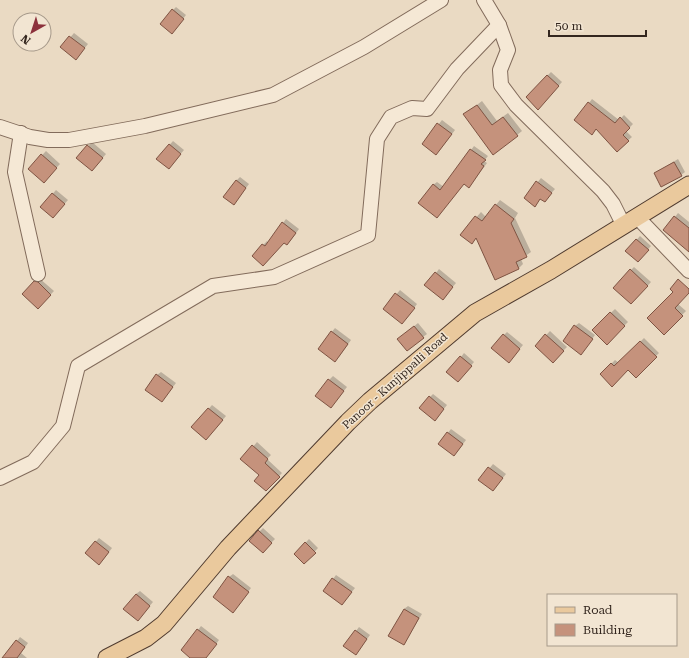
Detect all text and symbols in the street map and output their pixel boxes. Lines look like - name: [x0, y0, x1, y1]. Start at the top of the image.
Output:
- north arrow: [12, 12, 52, 52]
- scale bar: [549, 12, 646, 38]
- text: 50 m: [555, 19, 582, 33]
- text: N: [18, 31, 33, 47]
- street label: Panoor - Kunjippalli Road: [340, 330, 450, 432]
- legend: [547, 594, 677, 646]
- text: Road: [583, 603, 613, 617]
- text: Building: [583, 623, 632, 637]

